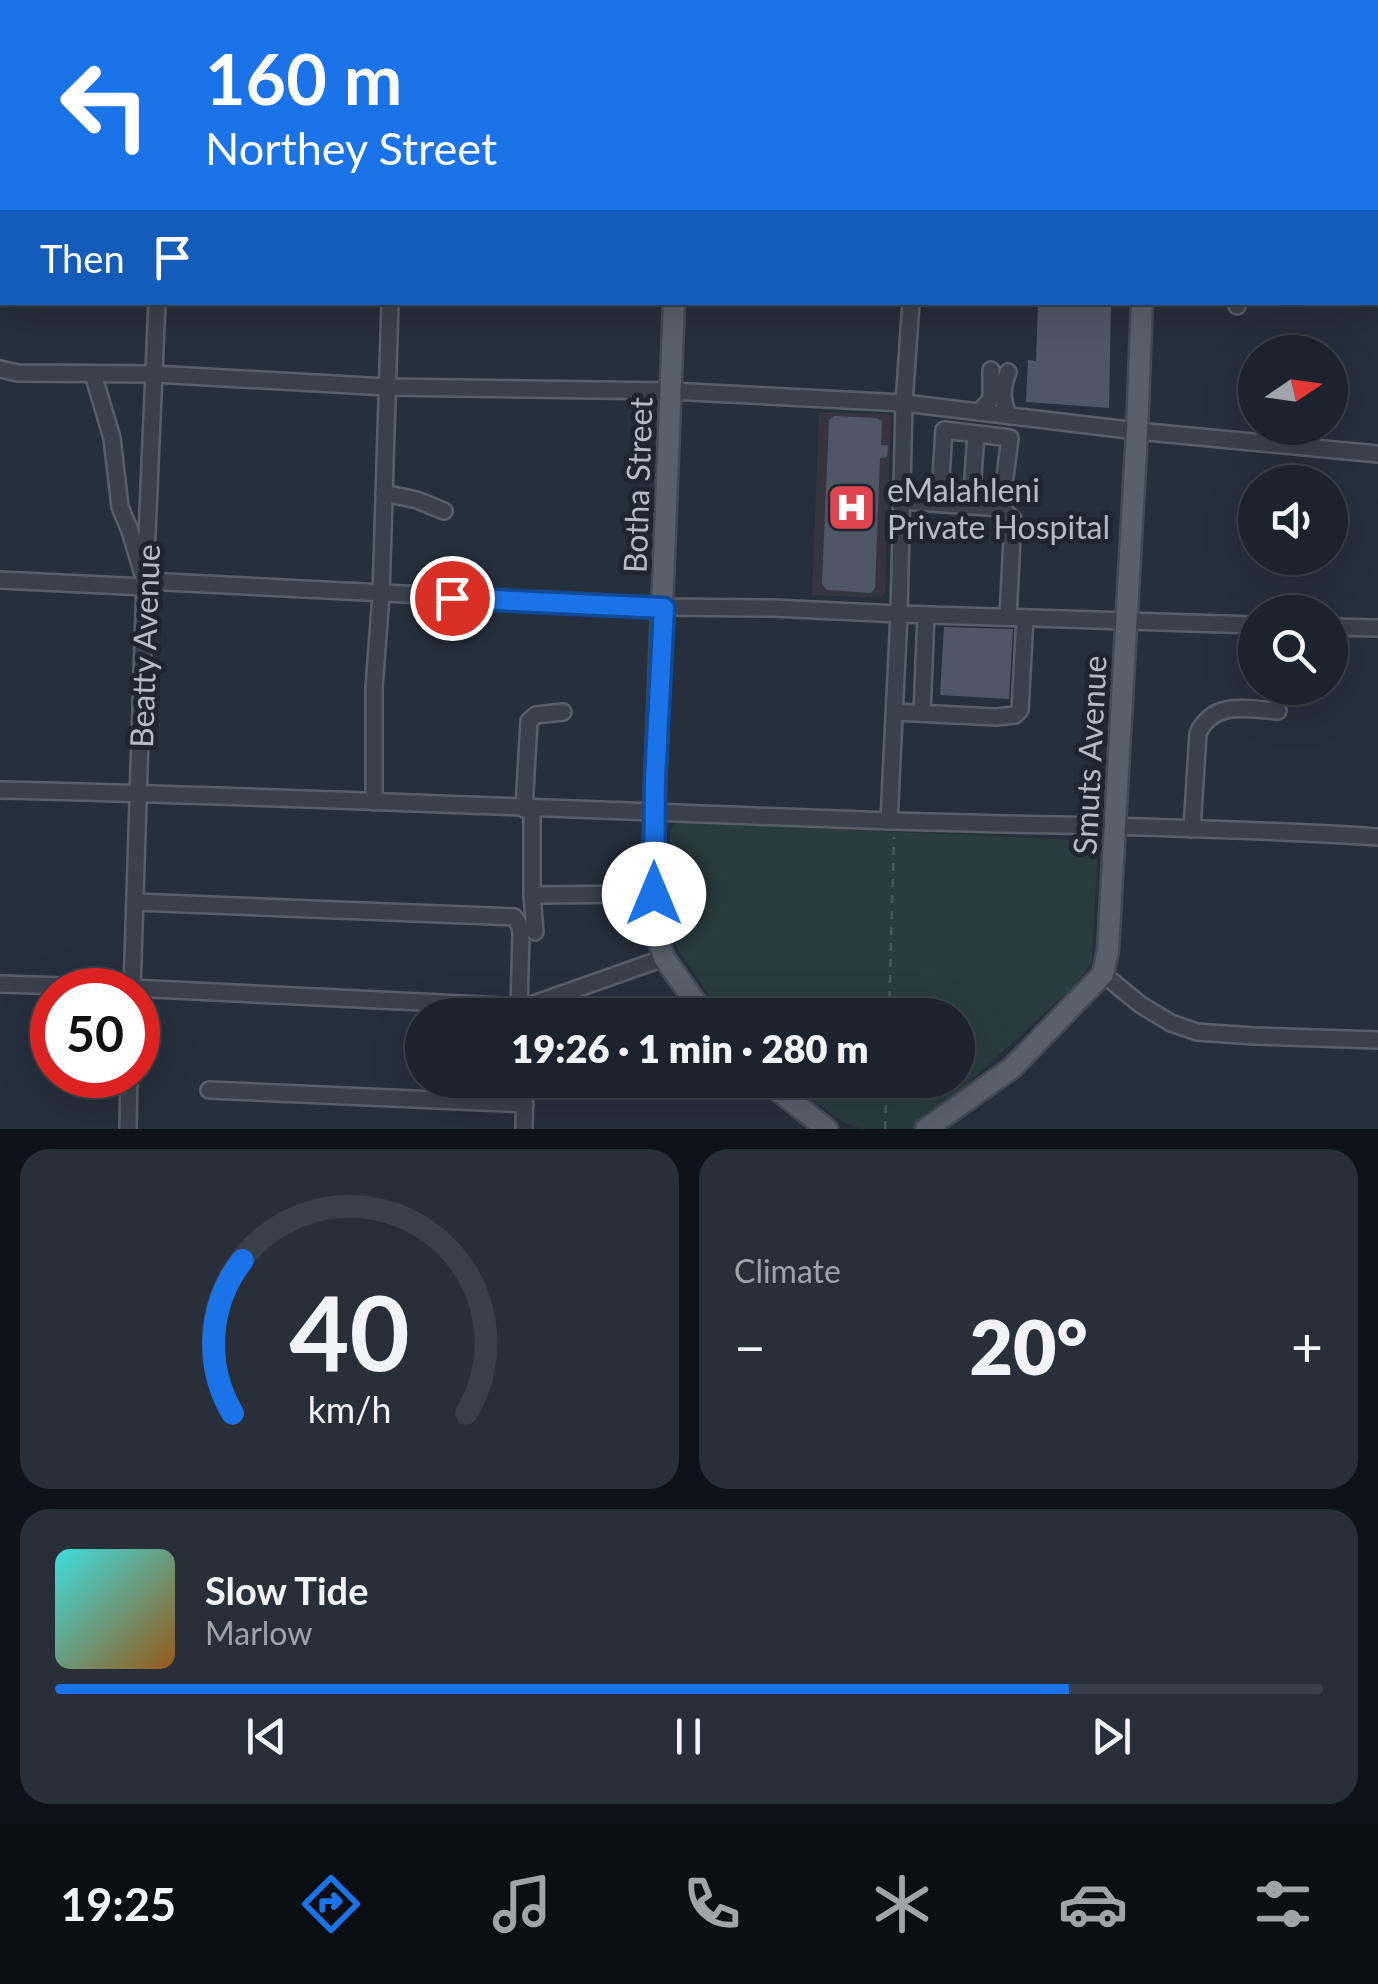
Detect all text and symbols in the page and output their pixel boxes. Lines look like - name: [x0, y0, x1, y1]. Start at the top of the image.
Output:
- text: 160 m: [205, 36, 402, 120]
- icon: left: [40, 40, 170, 170]
- text: Northey Street: [205, 121, 497, 175]
- icon: arrive: [145, 230, 200, 285]
- text: Then: [40, 235, 125, 281]
- north arrow: [1238, 335, 1348, 445]
- map controls: [1238, 335, 1348, 705]
- street label: Botha Street: [614, 396, 660, 574]
- button: sound: [1238, 465, 1348, 575]
- place label: eMalahleni Private Hospital: [887, 470, 1110, 546]
- hospital icon: eMalahleni Private Hospital: [826, 481, 878, 533]
- street label: Beatty Avenue: [121, 544, 167, 748]
- pin: [410, 556, 495, 641]
- icon: arrive: [425, 571, 480, 626]
- button: search: [1238, 595, 1348, 705]
- street label: Smuts Avenue: [1064, 654, 1114, 856]
- position arrow: [602, 842, 706, 946]
- speed limit sign: 50: [30, 968, 160, 1098]
- text: 19:26 · 1 min · 280 m: [511, 1025, 869, 1071]
- text: Climate: [734, 1251, 841, 1290]
- text: 40: [289, 1268, 410, 1393]
- text: 20°: [969, 1301, 1088, 1391]
- text: −: [734, 1313, 766, 1379]
- text: +: [1291, 1313, 1323, 1379]
- text: km/h: [308, 1388, 391, 1431]
- text: Slow Tide: [205, 1567, 368, 1613]
- text: Marlow: [205, 1613, 312, 1652]
- icon: previous: [239, 1709, 294, 1764]
- icon: pause: [661, 1709, 716, 1764]
- icon: next: [1084, 1709, 1139, 1764]
- icon: directions: [296, 1869, 366, 1939]
- icon: music: [487, 1869, 557, 1939]
- icon: phone: [677, 1869, 747, 1939]
- icon: climate: [867, 1869, 937, 1939]
- icon: car: [1058, 1869, 1128, 1939]
- icon: filters: [1248, 1869, 1318, 1939]
- text: 19:25: [60, 1877, 176, 1931]

